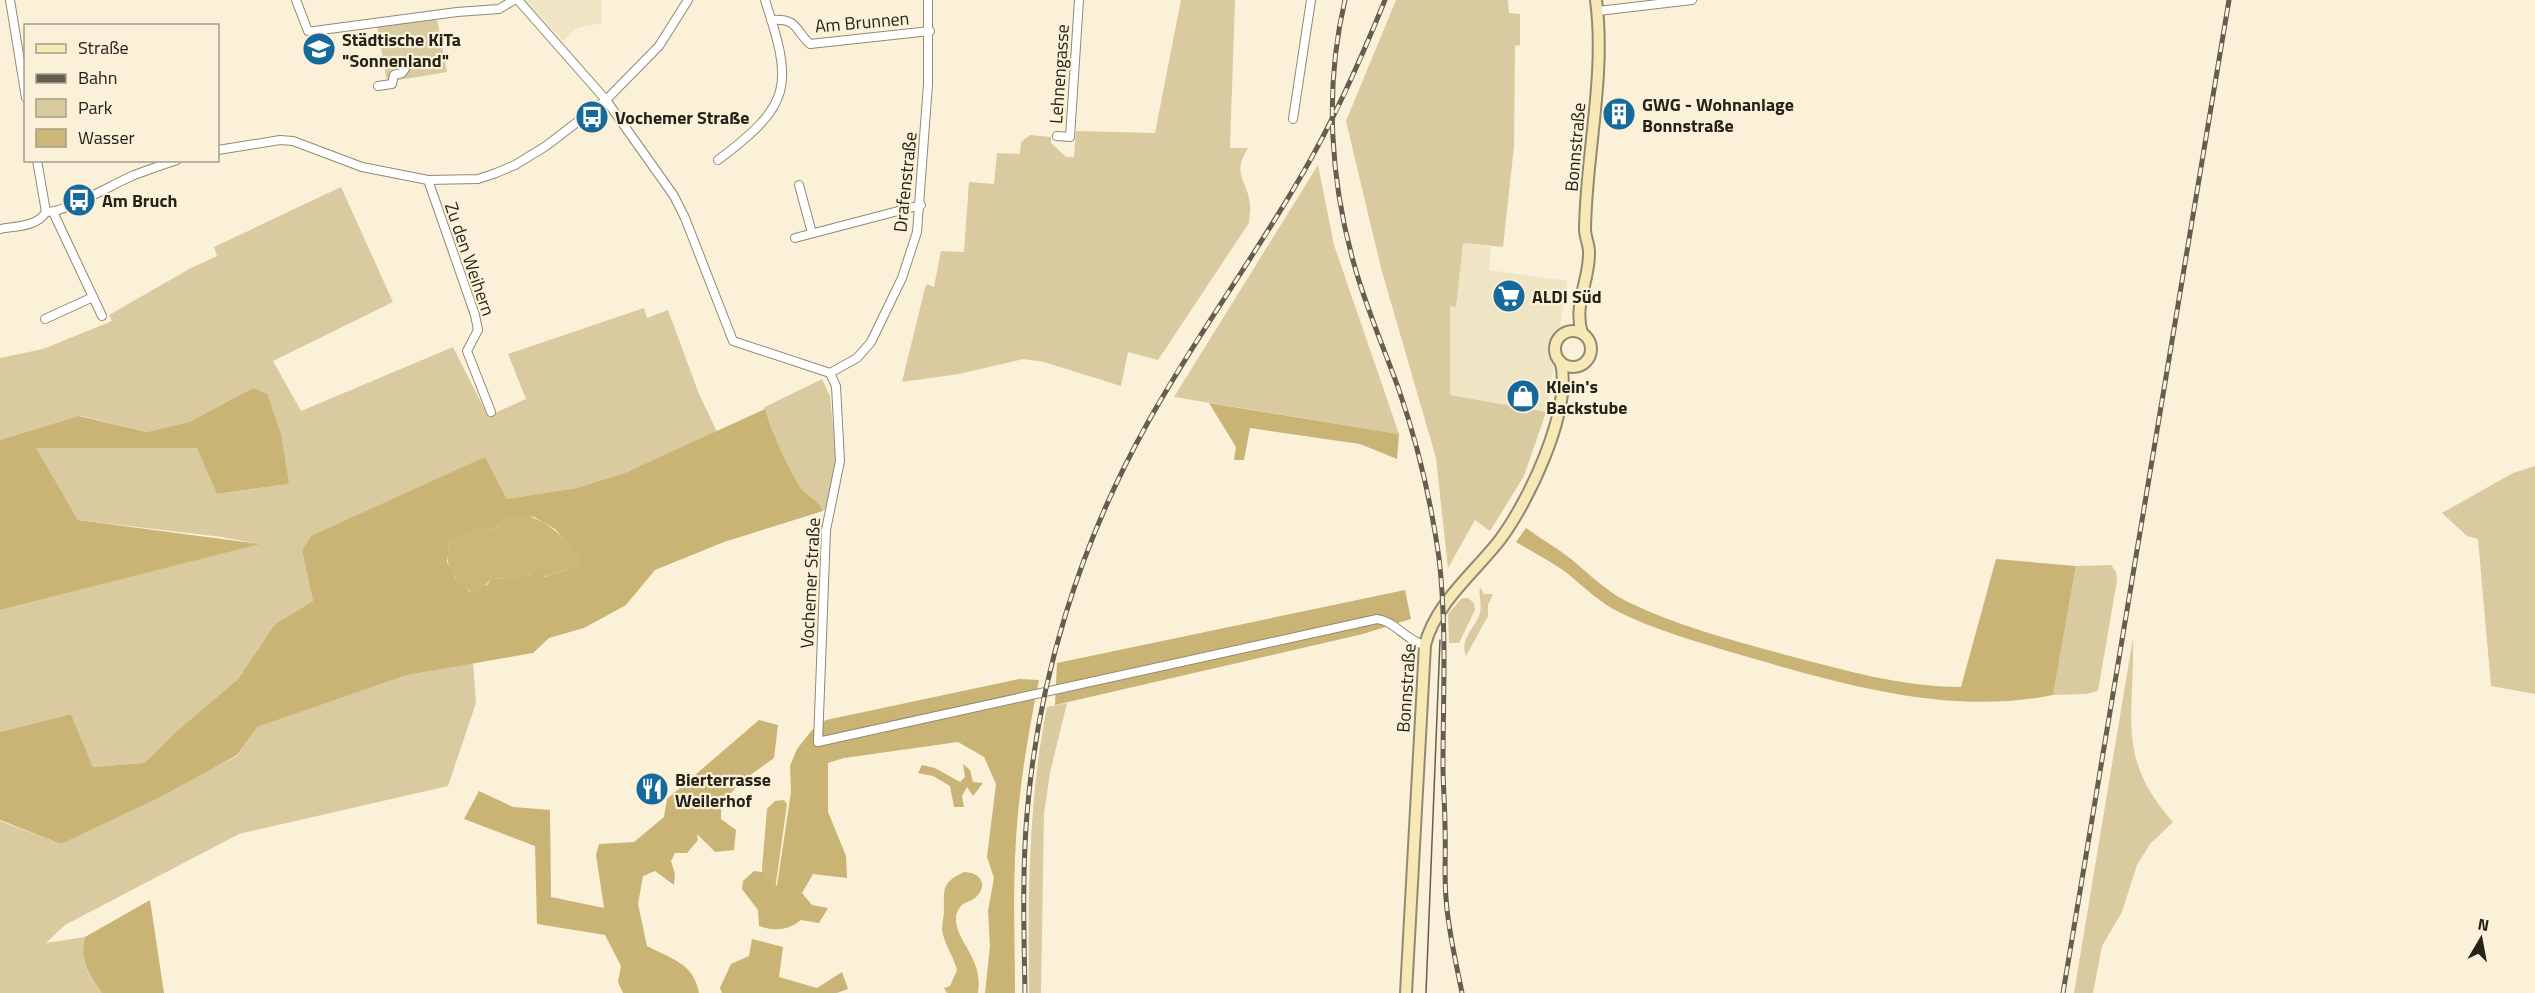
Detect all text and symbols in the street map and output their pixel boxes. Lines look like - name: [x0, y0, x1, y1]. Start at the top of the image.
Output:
- street label: Am Brunnen: [814, 4, 910, 40]
- street label: Lehnengasse: [1042, 23, 1076, 125]
- legend: [24, 24, 219, 162]
- place label: Städtische KiTa "Sonnenland": [342, 26, 461, 74]
- school or university icon: Städtische KiTa "Sonnenland": [301, 31, 337, 67]
- text: Straße: [78, 34, 129, 61]
- text: Bahn: [78, 64, 117, 91]
- place label: GWG - Wohnanlage Bonnstraße: [1642, 91, 1794, 139]
- text: Park: [78, 94, 113, 121]
- building icon: GWG - Wohnanlage Bonnstraße: [1601, 96, 1637, 132]
- bus stop icon: Vochemer Straße: [574, 99, 610, 135]
- street label: Bonnstraße: [1558, 101, 1592, 193]
- place label: Vochemer Straße: [615, 104, 749, 131]
- text: Wasser: [78, 124, 135, 151]
- street label: Drafenstraße: [886, 130, 924, 234]
- bus stop icon: Am Bruch: [61, 182, 97, 218]
- place label: Am Bruch: [102, 187, 178, 214]
- street label: Zu den Weihern: [438, 199, 502, 319]
- supermarket icon: ALDI Süd: [1491, 278, 1527, 314]
- place label: ALDI Süd: [1532, 283, 1602, 310]
- place label: Klein's Backstube: [1546, 373, 1627, 421]
- shop icon: Klein's Backstube: [1505, 378, 1541, 414]
- street label: Vochemer Straße: [793, 517, 827, 649]
- street label: Bonnstraße: [1389, 643, 1423, 733]
- place label: Bierterrasse Weilerhof: [675, 766, 771, 814]
- restaurant icon: Bierterrasse Weilerhof: [634, 771, 670, 807]
- north arrow: [2451, 909, 2511, 969]
- text: N: [2476, 911, 2491, 937]

